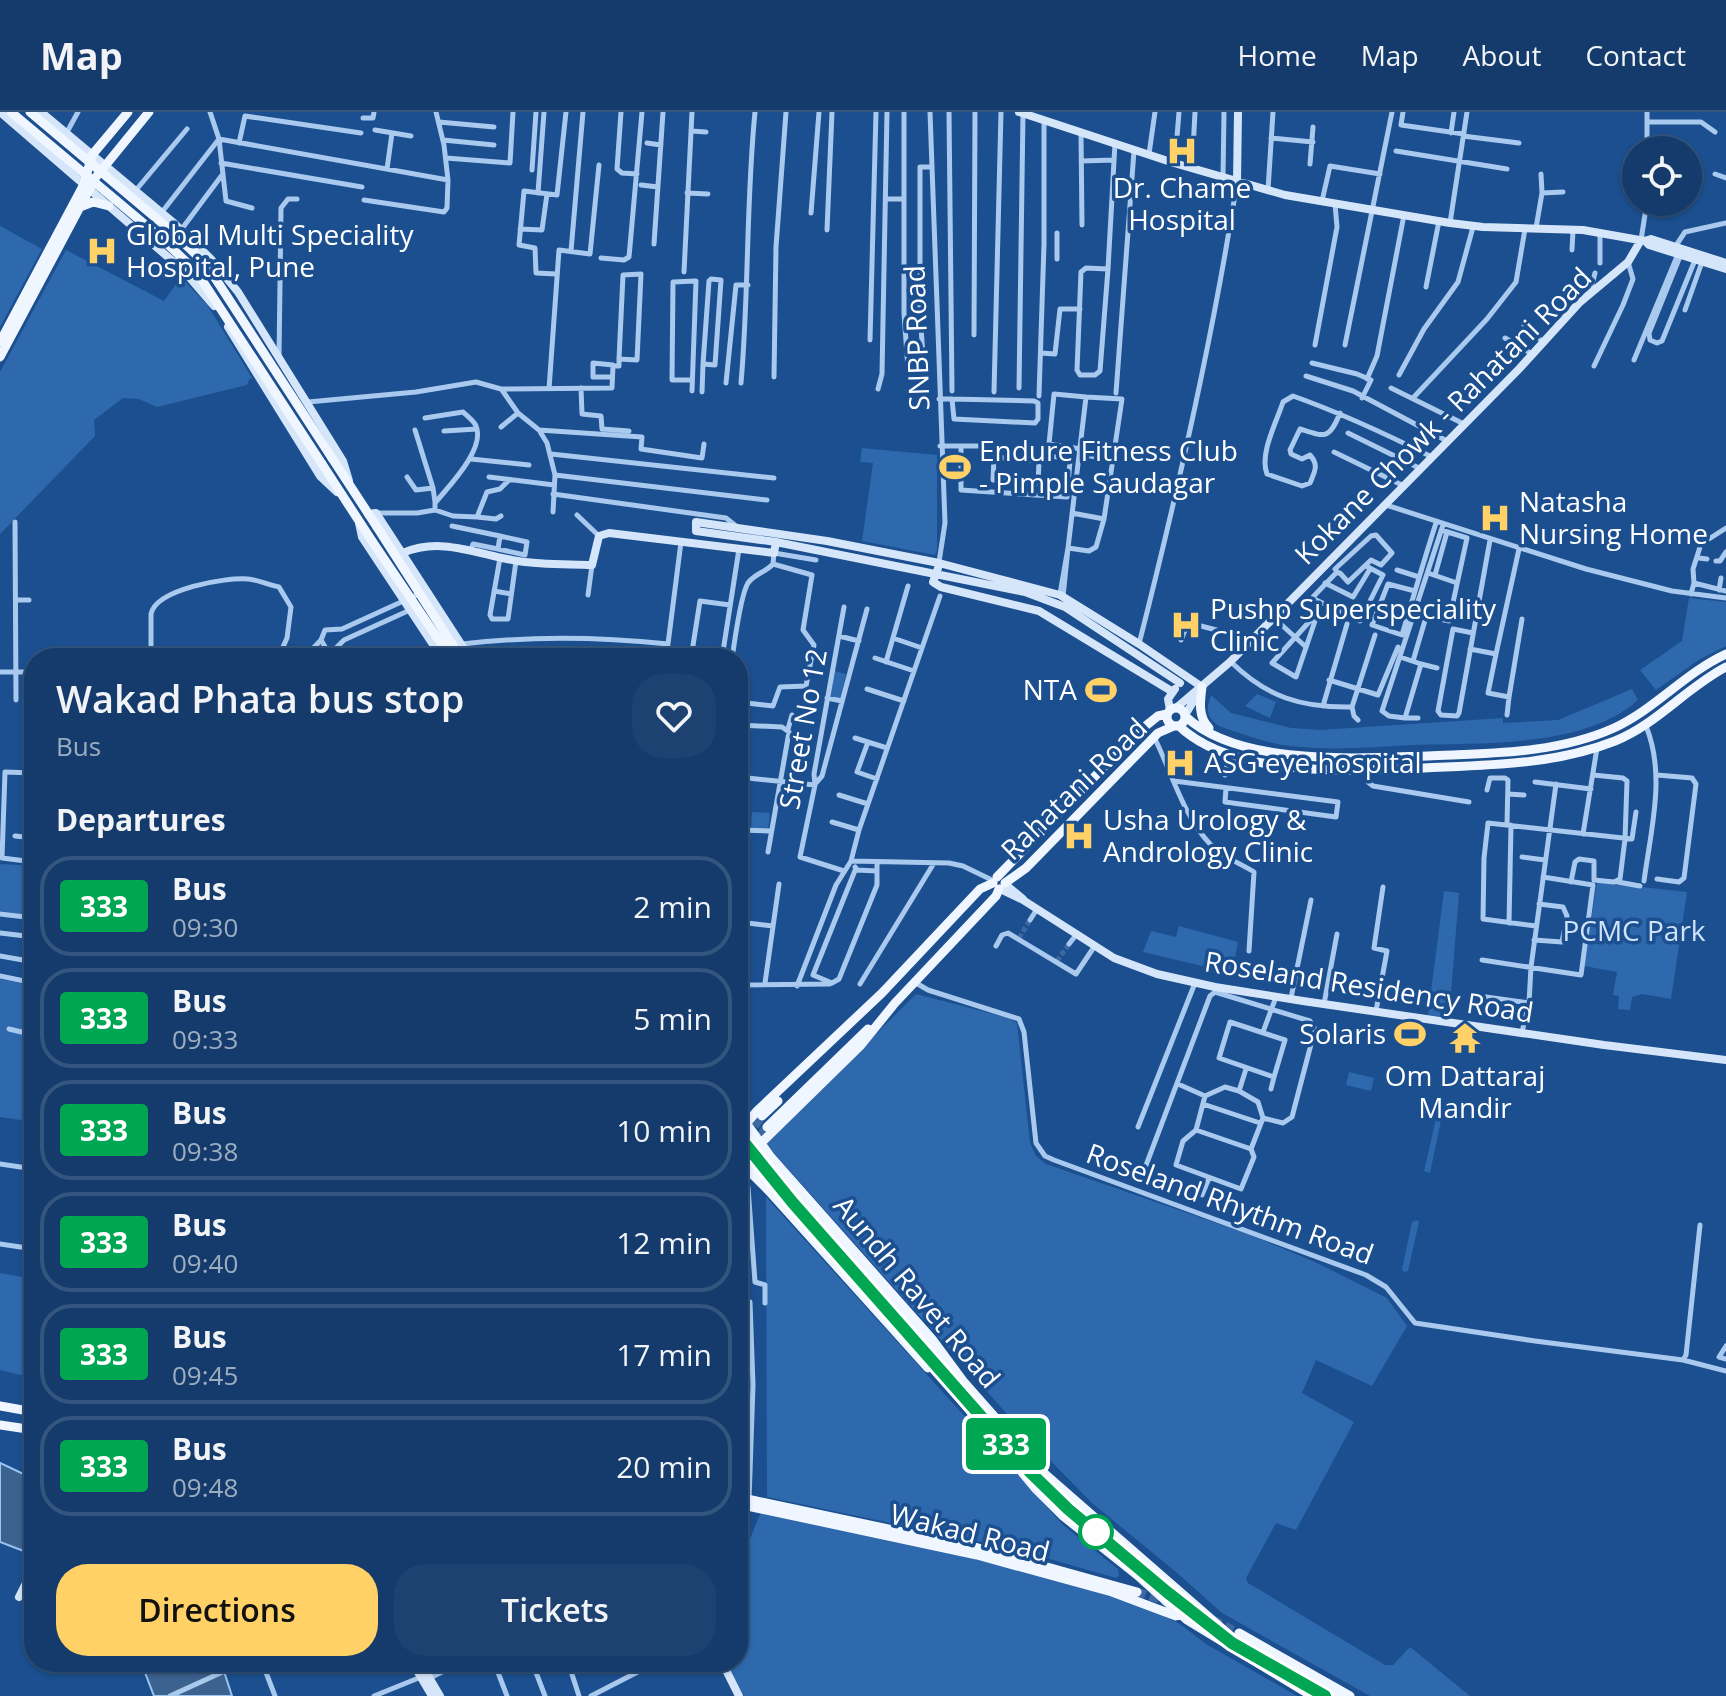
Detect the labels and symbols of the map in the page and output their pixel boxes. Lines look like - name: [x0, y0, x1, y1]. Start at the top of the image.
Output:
- hospital icon: Dr. Chame Hospital: [1165, 134, 1199, 168]
- place label: Dr. Chame Hospital: [1113, 168, 1251, 238]
- place label: Global Multi Speciality Hospital, Pune: [126, 215, 414, 285]
- hospital icon: Global Multi Speciality Hospital, Pune: [85, 234, 119, 268]
- street label: Kokane Chowk - Rahatani Road: [1285, 258, 1599, 572]
- street label: SNBP Road: [894, 265, 938, 411]
- place label: Endure Fitness Club - Pimple Saudagar: [979, 431, 1238, 501]
- sports icon: Endure Fitness Club - Pimple Saudagar: [938, 450, 972, 484]
- place label: Natasha Nursing Home: [1519, 482, 1708, 552]
- hospital icon: Natasha Nursing Home: [1478, 501, 1512, 535]
- place label: Pushp Superspeciality Clinic: [1210, 589, 1497, 659]
- hospital icon: Pushp Superspeciality Clinic: [1169, 608, 1203, 642]
- street label: Street No 12: [769, 645, 835, 812]
- place label: NTA: [1023, 670, 1077, 708]
- sports icon: NTA: [1084, 673, 1118, 707]
- street label: Rahatani Road: [992, 709, 1155, 868]
- place label: ASG eye hospital: [1204, 743, 1422, 781]
- hospital icon: ASG eye hospital: [1163, 746, 1197, 780]
- place label: Usha Urology & Andrology Clinic: [1103, 800, 1313, 870]
- hospital icon: Usha Urology & Andrology Clinic: [1062, 819, 1096, 853]
- park label: PCMC Park: [1562, 911, 1706, 949]
- street label: Roseland Residency Road: [1202, 941, 1536, 1031]
- place label: Solaris: [1299, 1014, 1386, 1052]
- sports icon: Solaris: [1393, 1017, 1427, 1051]
- temple icon: Om Dattaraj Mandir: [1448, 1021, 1482, 1055]
- place label: Om Dattaraj Mandir: [1385, 1056, 1545, 1126]
- street label: Roseland Rhythm Road: [1081, 1133, 1379, 1273]
- street label: Aundh Ravet Road: [826, 1187, 1010, 1396]
- line badge: 333: [960, 1418, 1052, 1470]
- street label: Wakad Road: [887, 1494, 1054, 1570]
- unlabelled marker: [1079, 1515, 1113, 1549]

